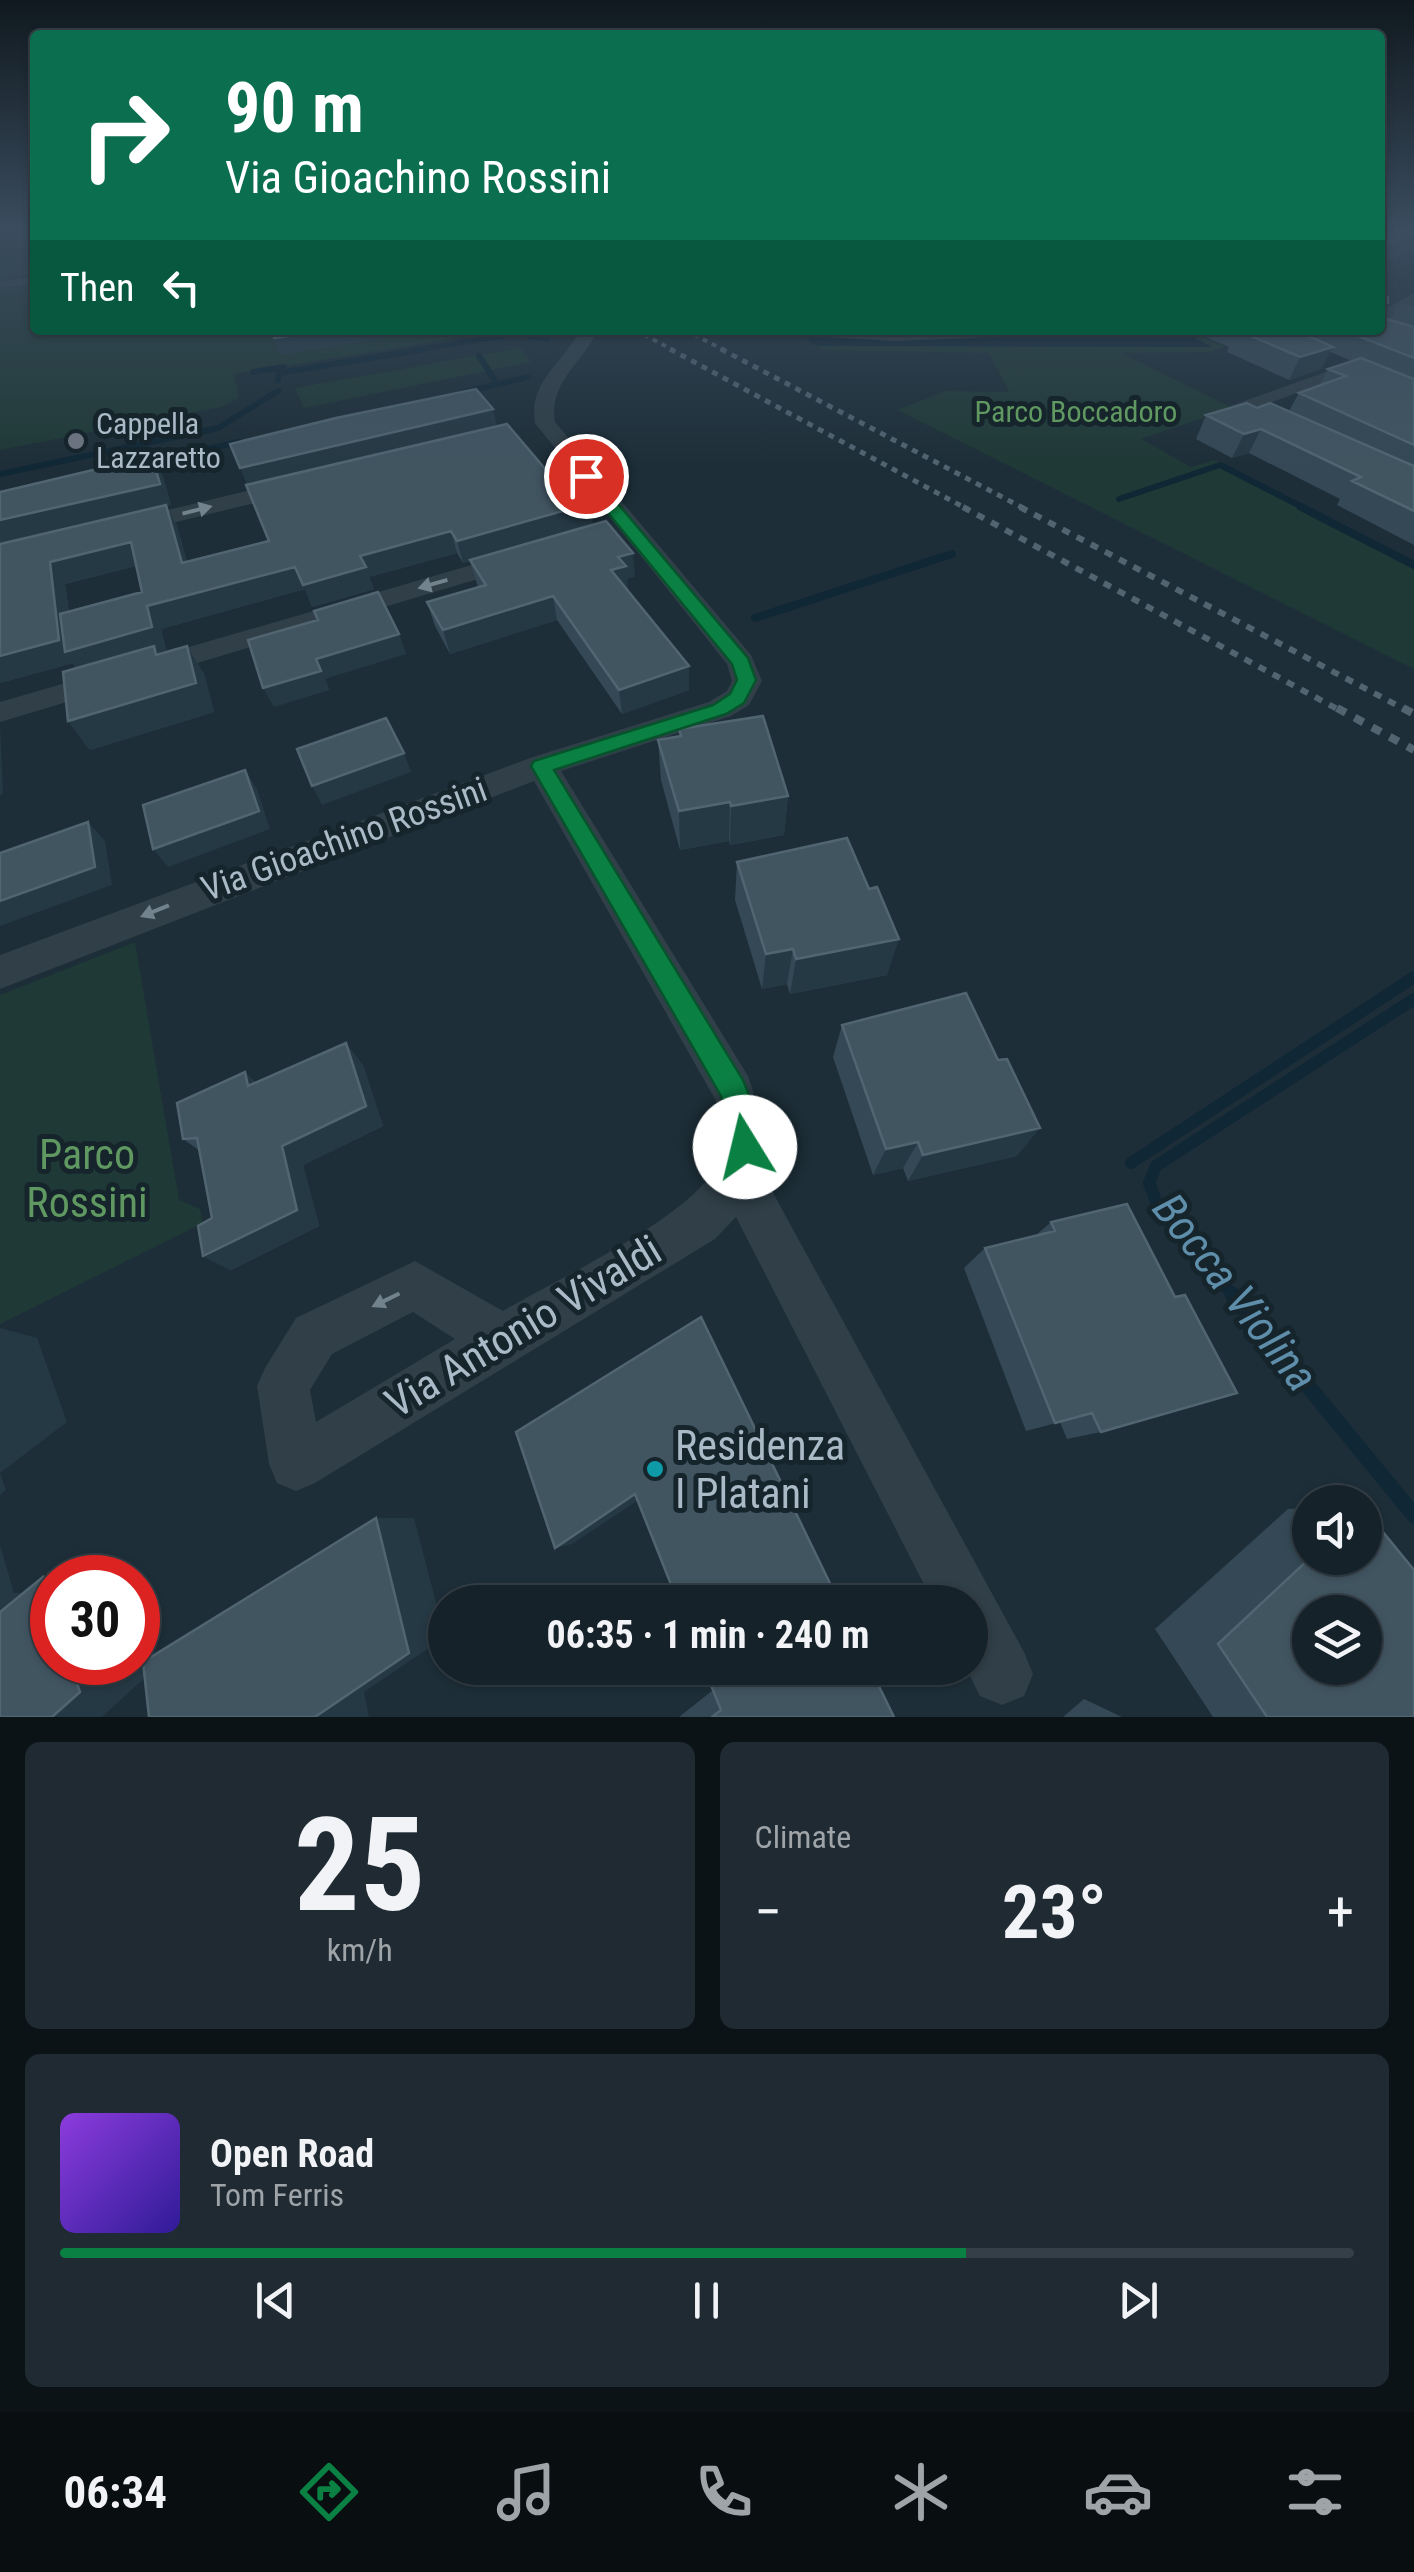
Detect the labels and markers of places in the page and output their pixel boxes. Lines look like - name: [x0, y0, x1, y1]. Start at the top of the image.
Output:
- place label: Cappella Lazzaretto: [96, 406, 221, 475]
- marker: Cappella Lazzaretto: [65, 430, 87, 452]
- pin: [544, 434, 629, 519]
- place label: Residenza I Platani: [675, 1421, 845, 1518]
- marker: Residenza I Platani: [644, 1458, 666, 1480]

